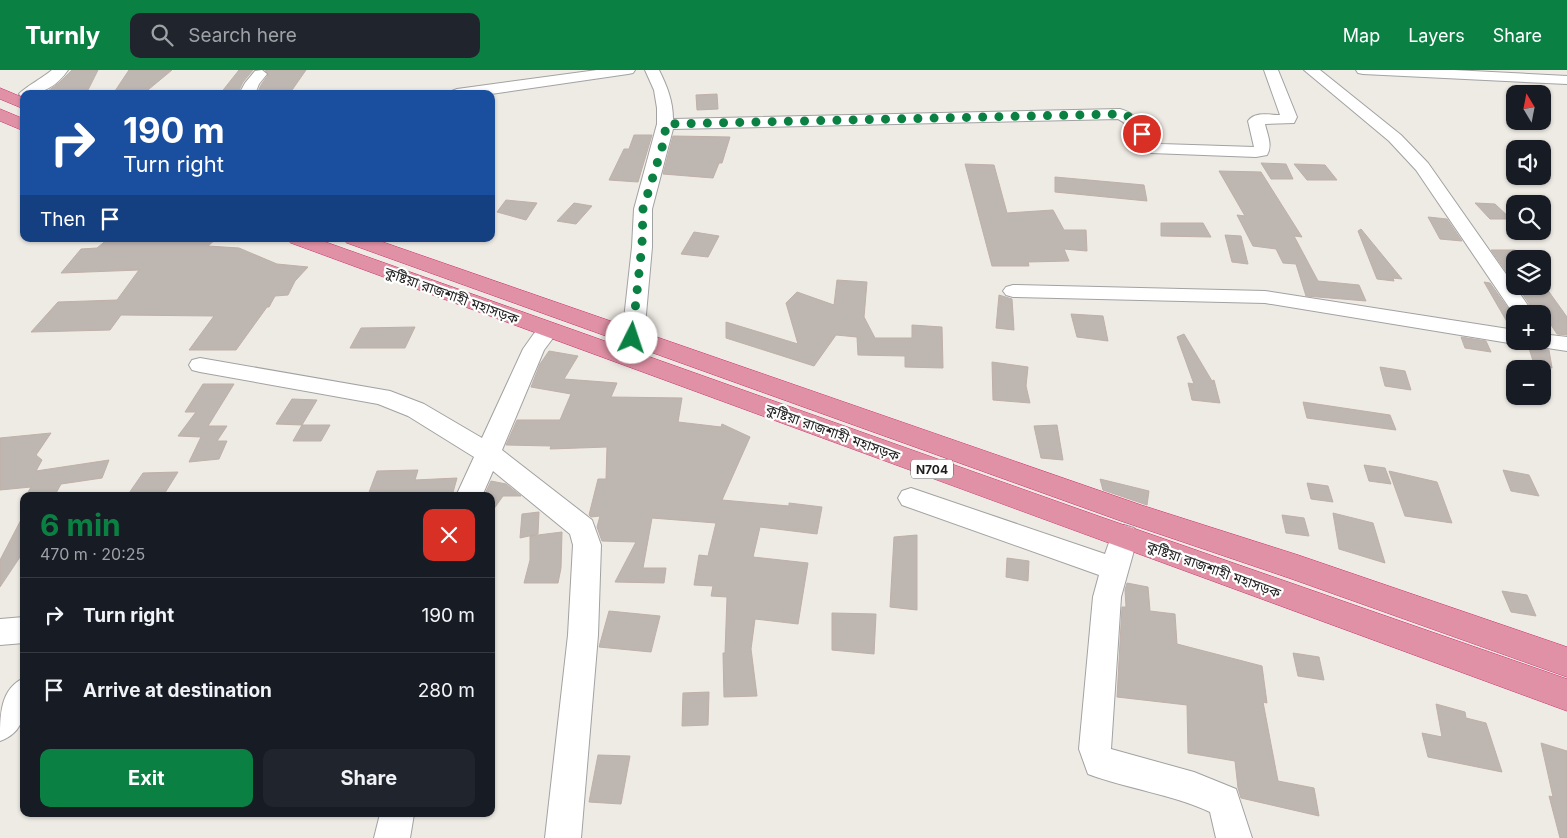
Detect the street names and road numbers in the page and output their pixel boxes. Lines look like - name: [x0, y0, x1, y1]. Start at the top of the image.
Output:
- street label: কুষ্টিয়া রাজশাহী মহাসড়ক: [381, 263, 522, 328]
- street label: কুষ্টিয়া রাজশাহী মহাসড়ক: [762, 400, 903, 465]
- road number: N704: [911, 459, 953, 478]
- street label: কুষ্টিয়া রাজশাহী মহাসড়ক: [1143, 537, 1284, 602]

